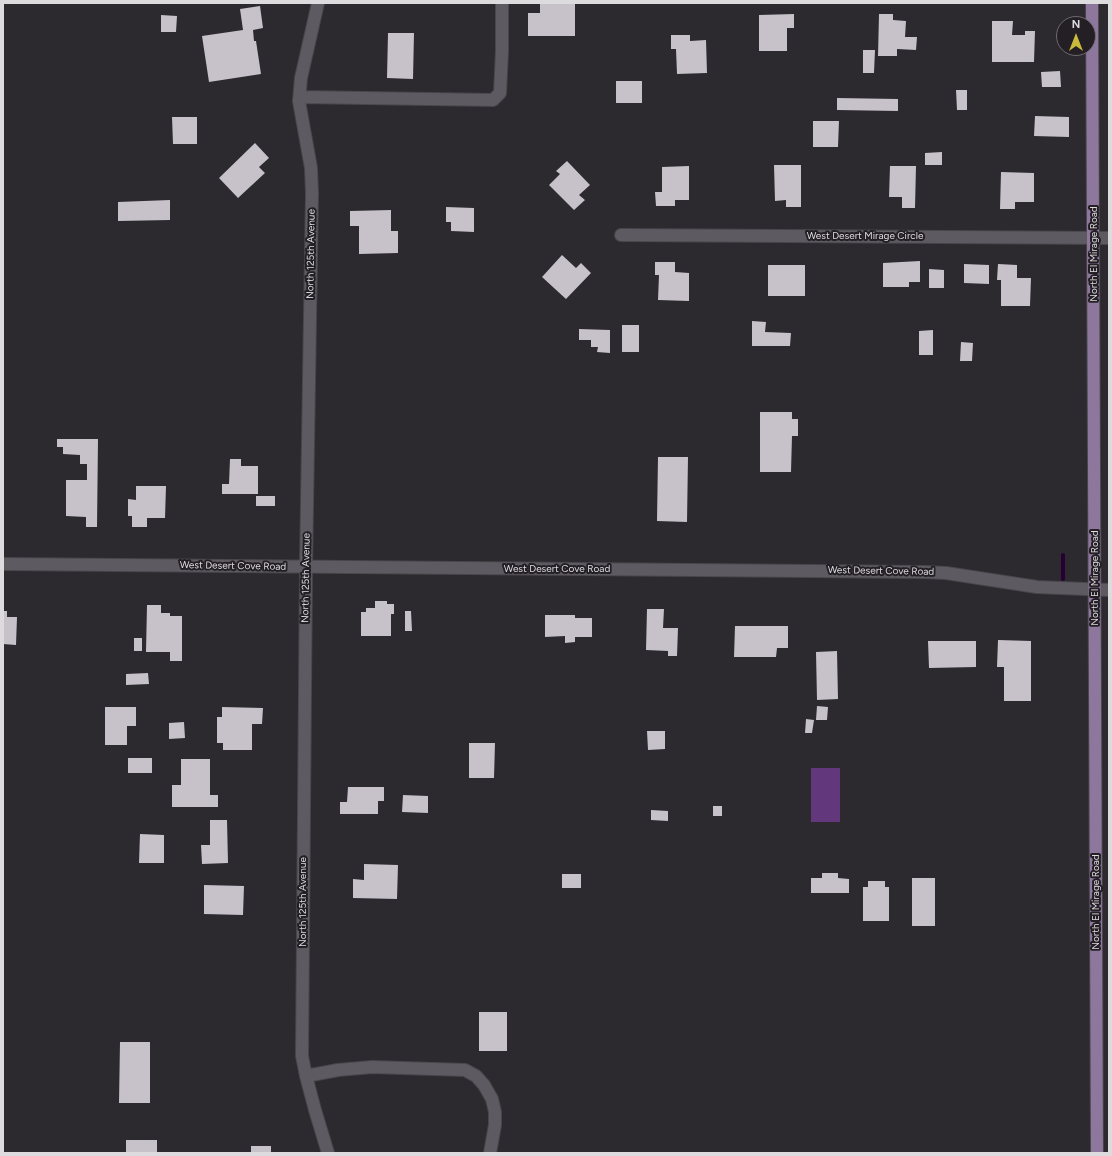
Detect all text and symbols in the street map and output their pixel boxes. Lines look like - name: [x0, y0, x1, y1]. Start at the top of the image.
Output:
- north arrow: [1056, 16, 1096, 56]
- text: N: [1072, 18, 1080, 31]
- street label: North El Mirage Road: [1088, 206, 1100, 302]
- street label: North 125th Avenue: [304, 209, 318, 299]
- street label: West Desert Mirage Circle: [807, 230, 923, 242]
- street label: North El Mirage Road: [1089, 530, 1101, 626]
- street label: North 125th Avenue: [299, 533, 313, 623]
- street label: West Desert Cove Road: [180, 559, 286, 573]
- street label: West Desert Cove Road: [504, 563, 610, 575]
- street label: West Desert Cove Road: [828, 564, 934, 578]
- street label: North El Mirage Road: [1090, 854, 1102, 950]
- street label: North 125th Avenue: [297, 857, 309, 947]

